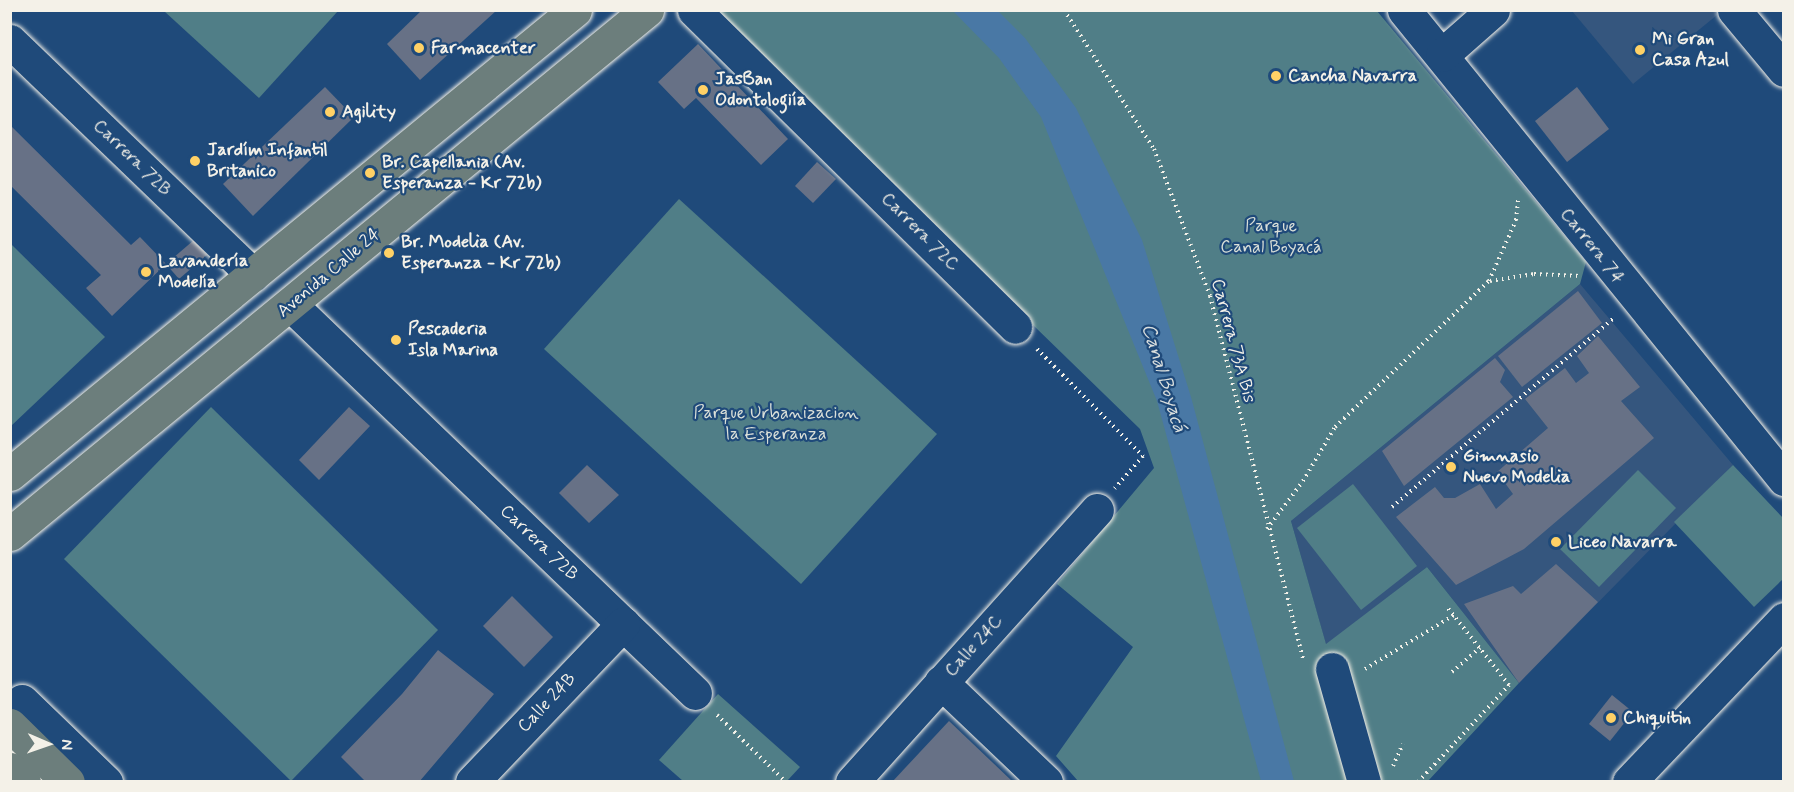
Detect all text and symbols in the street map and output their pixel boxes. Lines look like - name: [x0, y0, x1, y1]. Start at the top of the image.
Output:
- place label: Mi Gran Casa Azul: [1652, 29, 1727, 72]
- place label: Farmacenter: [431, 37, 536, 59]
- marker: Farmacenter: [412, 41, 426, 55]
- marker: Mi Gran Casa Azul: [1633, 43, 1647, 57]
- place label: Cancha Navarra: [1288, 65, 1417, 87]
- place label: JasBan Odontologiía: [715, 69, 806, 112]
- marker: Cancha Navarra: [1269, 69, 1283, 83]
- marker: JasBan Odontologiía: [696, 83, 710, 97]
- place label: Agility: [342, 101, 396, 123]
- marker: Agility: [323, 105, 337, 119]
- street label: Carrera 72B: [88, 115, 176, 201]
- place label: Jardím Infantil Britanico: [207, 140, 333, 182]
- place label: Br. Capellania (Av. Esperanza - Kr 72b): [382, 152, 542, 195]
- marker: Jardím Infantil Britanico: [188, 154, 202, 168]
- marker: Br. Capellania (Av. Esperanza - Kr 72b): [363, 166, 377, 180]
- street label: Carrera 72C: [876, 188, 964, 276]
- street label: Carrera 74: [1555, 204, 1629, 288]
- park label: Parque Canal Boyacá: [1220, 216, 1322, 258]
- street label: Avenida Calle 24: [273, 223, 385, 323]
- place label: Br. Modelia (Av. Esperanza - Kr 72b): [401, 232, 561, 274]
- marker: Br. Modelia (Av. Esperanza - Kr 72b): [382, 246, 396, 260]
- place label: Lavandería Modelía: [158, 251, 248, 294]
- marker: Lavandería Modelía: [139, 265, 153, 279]
- street label: Carrera 73A Bis: [1206, 277, 1260, 405]
- place label: Pescaderia Isla Marina: [408, 319, 504, 362]
- water label: Canal Boyacá: [1136, 320, 1192, 436]
- marker: Pescaderia Isla Marina: [389, 333, 403, 347]
- park label: Parque Urbanizacion la Esperanza: [693, 403, 859, 446]
- place label: Gimnasio Nuevo Modelia: [1463, 446, 1572, 488]
- marker: Gimnasio Nuevo Modelia: [1444, 460, 1458, 474]
- street label: Carrera 72B: [495, 500, 583, 586]
- place label: Liceo Navarra: [1568, 531, 1676, 553]
- marker: Liceo Navarra: [1549, 535, 1563, 549]
- street label: Calle 24C: [941, 610, 1007, 682]
- street label: Calle 24B: [513, 669, 581, 737]
- place label: Chiquitin: [1623, 707, 1691, 729]
- marker: Chiquitin: [1604, 711, 1618, 725]
- north arrow: [18, 714, 78, 774]
- text: N: [56, 739, 77, 750]

